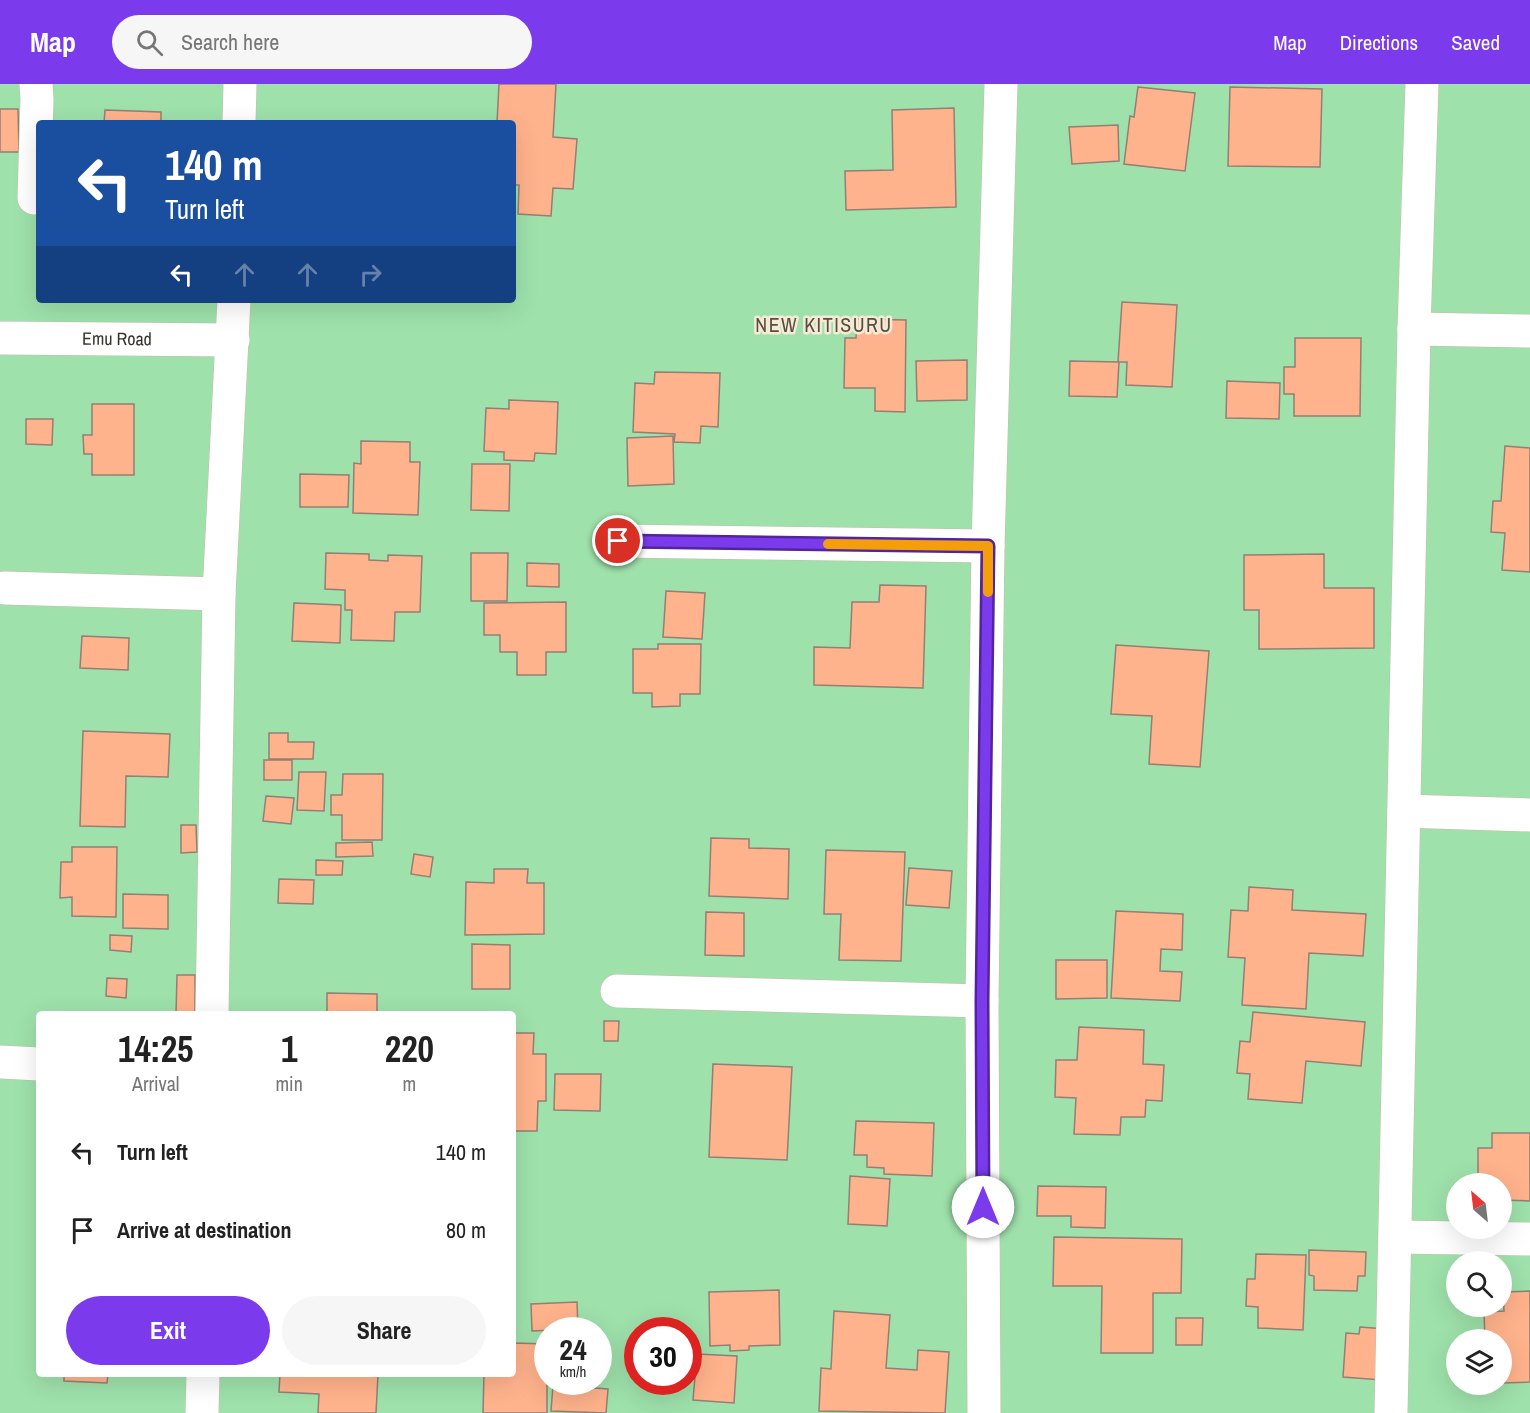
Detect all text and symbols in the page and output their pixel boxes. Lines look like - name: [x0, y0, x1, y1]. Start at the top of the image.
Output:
- search box: [112, 15, 532, 69]
- text: Map: [30, 23, 76, 61]
- icon: search: [133, 26, 166, 59]
- text: Search here: [181, 27, 279, 57]
- text: Map: [1273, 28, 1307, 57]
- text: Directions: [1340, 28, 1418, 57]
- text: Saved: [1451, 28, 1500, 57]
- text: 140 m: [165, 137, 263, 193]
- icon: left: [66, 144, 144, 222]
- text: Turn left: [165, 191, 244, 227]
- icon: left: [165, 258, 198, 291]
- icon: ahead: [228, 258, 261, 291]
- icon: ahead: [291, 258, 324, 291]
- icon: right: [354, 258, 387, 291]
- district label: NEW KITISURU: [755, 311, 893, 338]
- street label: Emu Road: [82, 326, 152, 351]
- pin: [592, 515, 643, 566]
- icon: arrive: [601, 524, 634, 557]
- text: 14:25: [118, 1025, 193, 1073]
- text: 1: [281, 1025, 297, 1073]
- text: 220: [385, 1025, 434, 1073]
- text: Arrival: [132, 1070, 179, 1097]
- text: min: [275, 1070, 303, 1097]
- text: m: [403, 1070, 416, 1097]
- icon: left: [66, 1136, 99, 1169]
- text: Turn left: [117, 1137, 188, 1167]
- text: 140 m: [436, 1137, 486, 1167]
- north arrow: [1446, 1173, 1512, 1239]
- map controls: [1446, 1173, 1512, 1395]
- position arrow: [951, 1175, 1015, 1239]
- icon: arrive: [66, 1214, 99, 1247]
- text: Arrive at destination: [117, 1215, 291, 1245]
- text: 80 m: [446, 1215, 486, 1245]
- button: search: [1446, 1251, 1512, 1317]
- button: Exit: [66, 1296, 270, 1365]
- button: Share: [282, 1296, 486, 1365]
- speed limit sign: 30: [624, 1317, 702, 1395]
- text: 24: [559, 1329, 587, 1369]
- button: layers: [1446, 1329, 1512, 1395]
- text: km/h: [560, 1361, 586, 1382]

